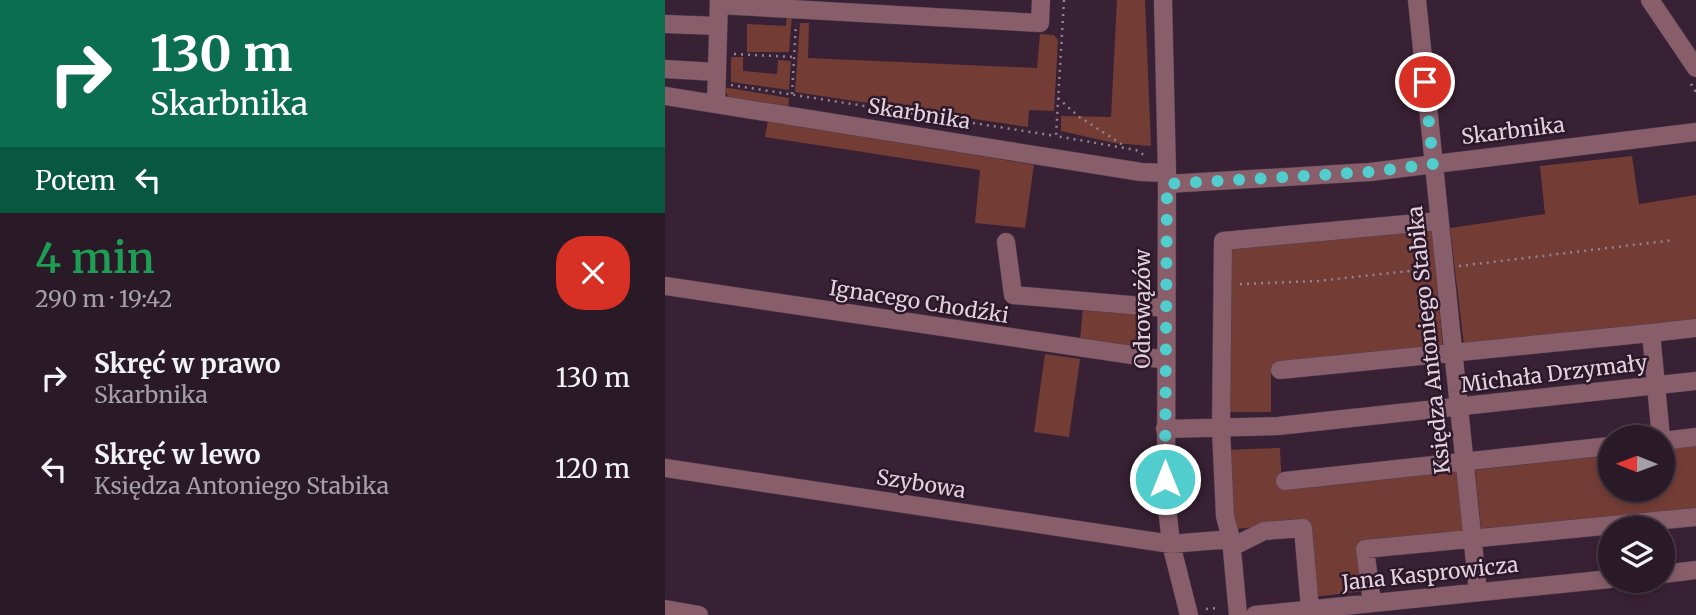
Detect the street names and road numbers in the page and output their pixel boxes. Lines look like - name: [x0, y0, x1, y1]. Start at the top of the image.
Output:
- street label: Skarbnika: [866, 92, 972, 135]
- street label: Skarbnika: [1460, 111, 1566, 150]
- street label: Księdza Antoniego Stabika: [1401, 205, 1456, 475]
- street label: Odrowążów: [1129, 249, 1156, 369]
- street label: Ignacego Chodźki: [827, 274, 1011, 329]
- street label: Michała Drzymały: [1459, 349, 1650, 398]
- street label: Szybowa: [875, 463, 968, 504]
- street label: Jana Kasprowicza: [1339, 551, 1520, 596]

